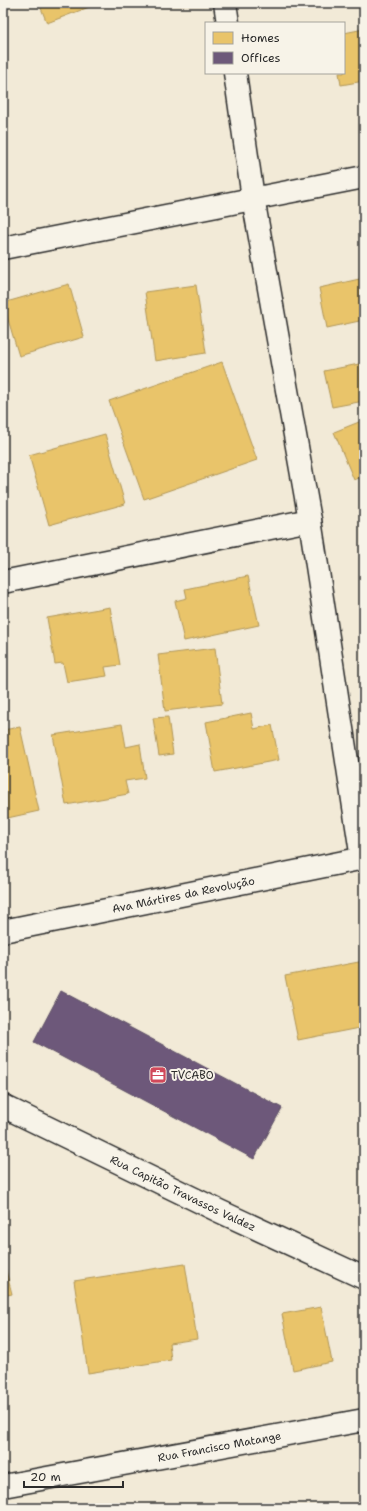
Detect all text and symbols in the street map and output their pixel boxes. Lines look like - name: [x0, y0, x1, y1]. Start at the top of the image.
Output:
- legend: [205, 22, 345, 74]
- text: Homes: [241, 30, 280, 46]
- text: Offices: [241, 50, 281, 66]
- street label: Ava Mártires da Revolução: [111, 873, 256, 917]
- office icon: TVCABO: [148, 1065, 168, 1085]
- place label: TVCABO: [171, 1068, 214, 1083]
- street label: Rua Capitão Travassos Valdez: [107, 1152, 258, 1235]
- street label: Rua Francisco Matange: [157, 1428, 282, 1466]
- scale bar: [24, 1463, 123, 1489]
- text: 20 m: [30, 1469, 61, 1485]

